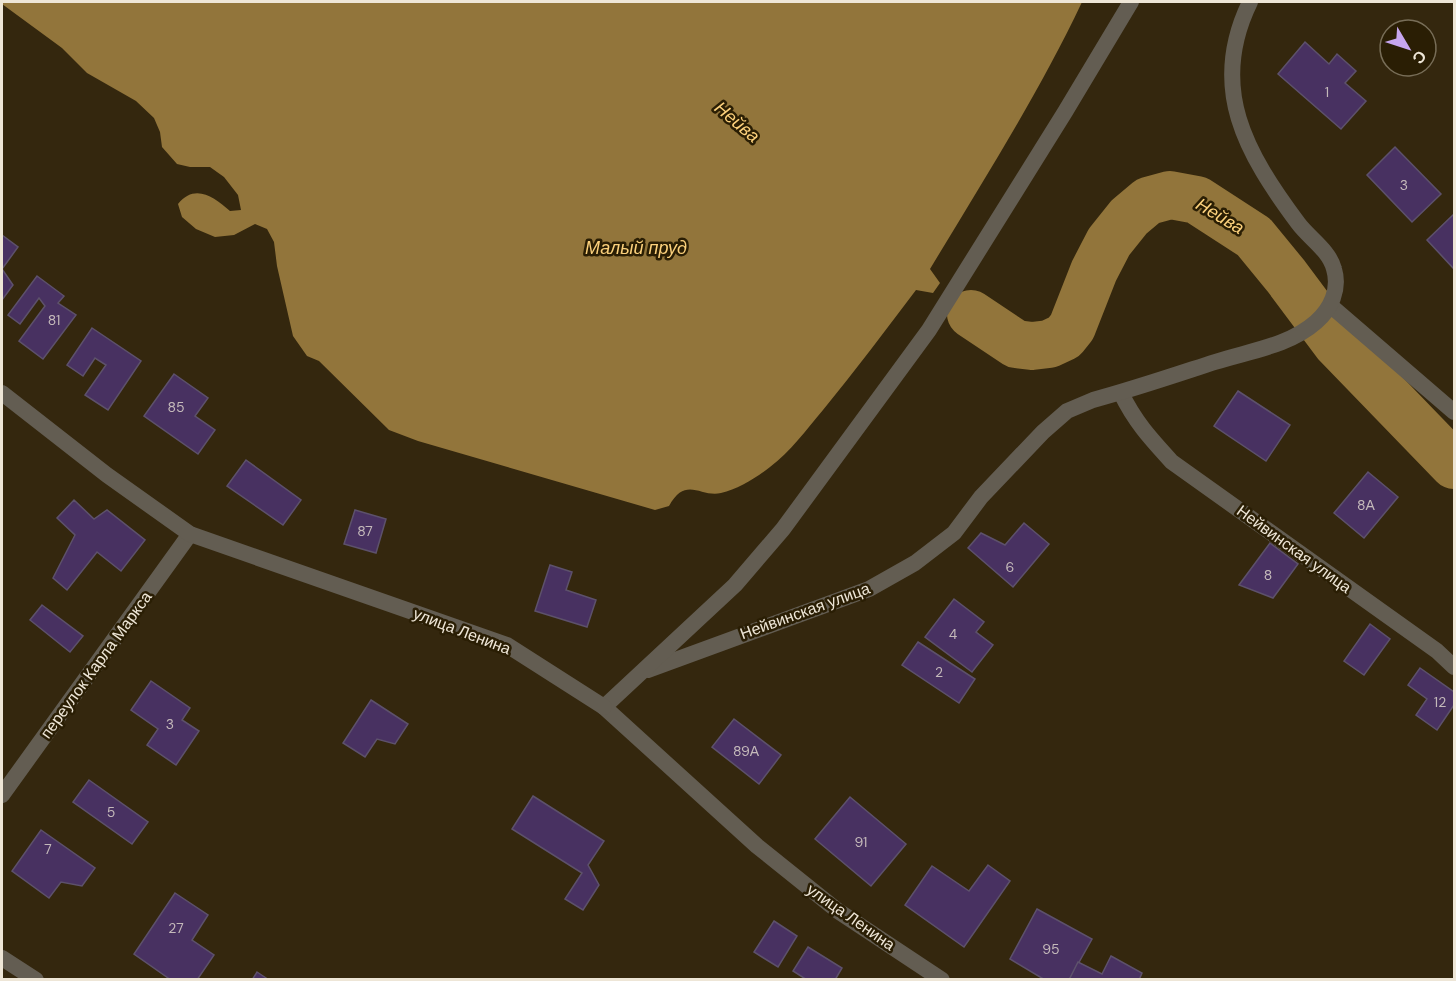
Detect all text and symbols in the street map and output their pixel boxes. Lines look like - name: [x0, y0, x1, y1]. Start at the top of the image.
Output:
- north arrow: [1378, 18, 1438, 78]
- text: С: [1407, 46, 1431, 69]
- house number: 1: [1325, 83, 1329, 101]
- water label: Нейва: [709, 96, 765, 148]
- house number: 3: [1400, 176, 1408, 194]
- water label: Нейва: [1192, 192, 1248, 240]
- water label: Малый пруд: [585, 236, 687, 260]
- house number: 81: [48, 311, 60, 329]
- house number: 85: [167, 398, 185, 416]
- house number: 8А: [1357, 496, 1376, 514]
- street label: Нейвинская улица: [1232, 500, 1356, 598]
- house number: 87: [357, 522, 373, 540]
- house number: 6: [1006, 558, 1014, 576]
- house number: 8: [1264, 566, 1272, 584]
- street label: Нейвинская улица: [737, 578, 873, 644]
- street label: переулок Карла Маркса: [36, 587, 157, 743]
- street label: улица Ленина: [410, 603, 514, 659]
- house number: 4: [949, 625, 958, 643]
- house number: 2: [935, 663, 943, 681]
- house number: 12: [1434, 693, 1446, 711]
- house number: 3: [166, 715, 174, 733]
- house number: 89А: [733, 742, 760, 760]
- house number: 5: [107, 803, 115, 821]
- house number: 91: [855, 833, 867, 851]
- house number: 7: [44, 840, 52, 858]
- street label: улица Ленина: [803, 879, 899, 955]
- house number: 27: [168, 919, 184, 937]
- house number: 95: [1042, 940, 1060, 958]

